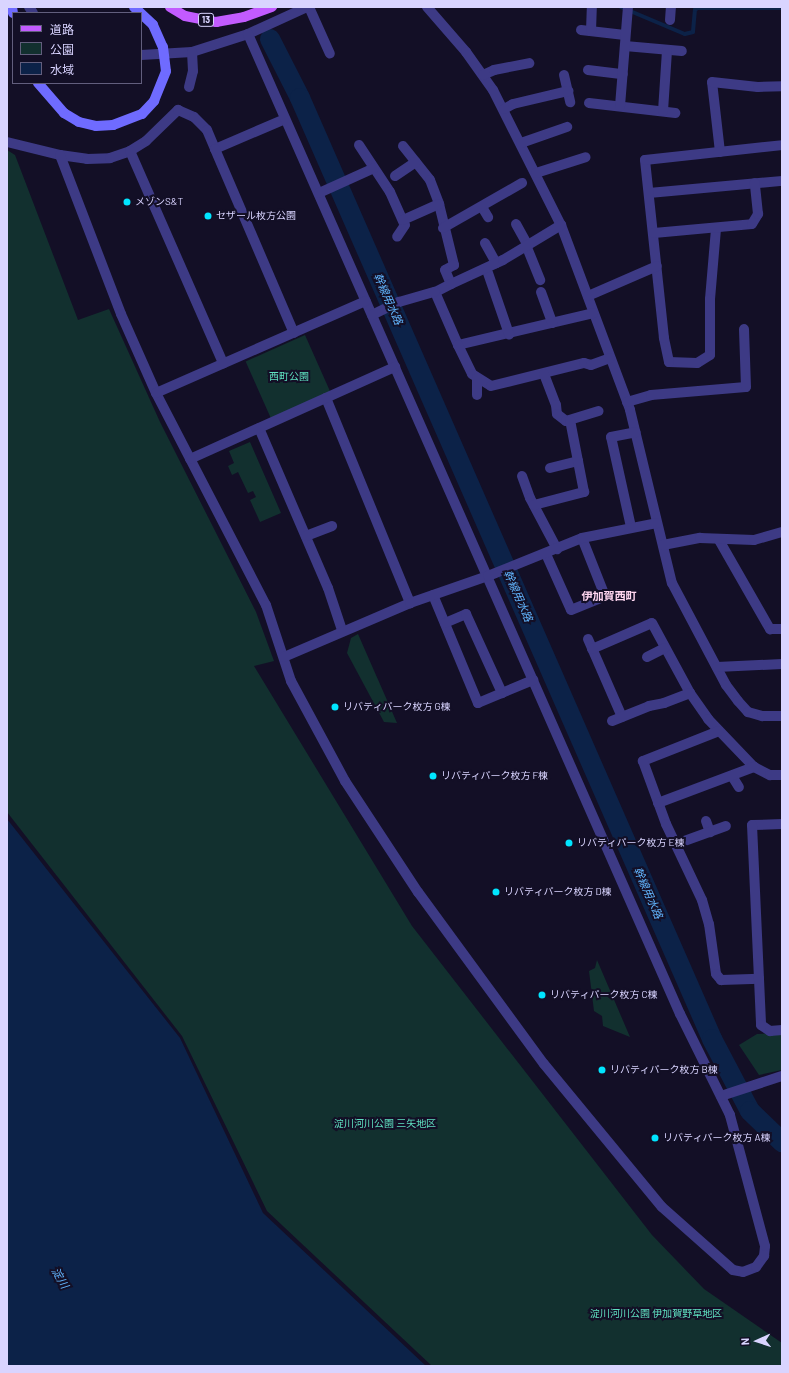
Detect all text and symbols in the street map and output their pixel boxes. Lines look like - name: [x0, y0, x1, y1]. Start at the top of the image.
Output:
- legend: [12, 12, 142, 84]
- road number: 13: [197, 13, 215, 27]
- text: 道路: [50, 22, 74, 36]
- text: 公園: [50, 42, 74, 56]
- text: 水域: [50, 62, 74, 76]
- place label: メゾンS&T: [135, 196, 183, 208]
- marker: メゾンS&T: [122, 197, 132, 207]
- place label: セザール枚方公園: [216, 210, 296, 222]
- marker: セザール枚方公園: [203, 211, 213, 221]
- water label: 幹線用水路: [371, 271, 405, 327]
- park label: 西町公園: [269, 371, 309, 383]
- water label: 幹線用水路: [501, 568, 535, 624]
- district label: 伊加賀西町: [582, 589, 636, 603]
- place label: リバティパーク枚方 G棟: [343, 701, 451, 713]
- marker: リバティパーク枚方 G棟: [330, 702, 340, 712]
- place label: リバティパーク枚方 F棟: [441, 770, 549, 782]
- marker: リバティパーク枚方 F棟: [428, 771, 438, 781]
- place label: リバティパーク枚方 E棟: [577, 837, 685, 849]
- marker: リバティパーク枚方 E棟: [564, 838, 574, 848]
- water label: 幹線用水路: [631, 865, 665, 921]
- place label: リバティパーク枚方 D棟: [504, 886, 612, 898]
- marker: リバティパーク枚方 D棟: [491, 887, 501, 897]
- place label: リバティパーク枚方 C棟: [550, 989, 658, 1001]
- marker: リバティパーク枚方 C棟: [537, 990, 547, 1000]
- place label: リバティパーク枚方 B棟: [610, 1064, 718, 1076]
- marker: リバティパーク枚方 B棟: [597, 1065, 607, 1075]
- park label: 淀川河川公園 三矢地区: [334, 1118, 436, 1130]
- place label: リバティパーク枚方 A棟: [663, 1132, 771, 1144]
- marker: リバティパーク枚方 A棟: [650, 1133, 660, 1143]
- water label: 淀川: [49, 1265, 71, 1291]
- park label: 淀川河川公園 伊加賀野草地区: [590, 1308, 722, 1320]
- north arrow: [737, 1321, 777, 1361]
- text: N: [738, 1338, 751, 1346]

